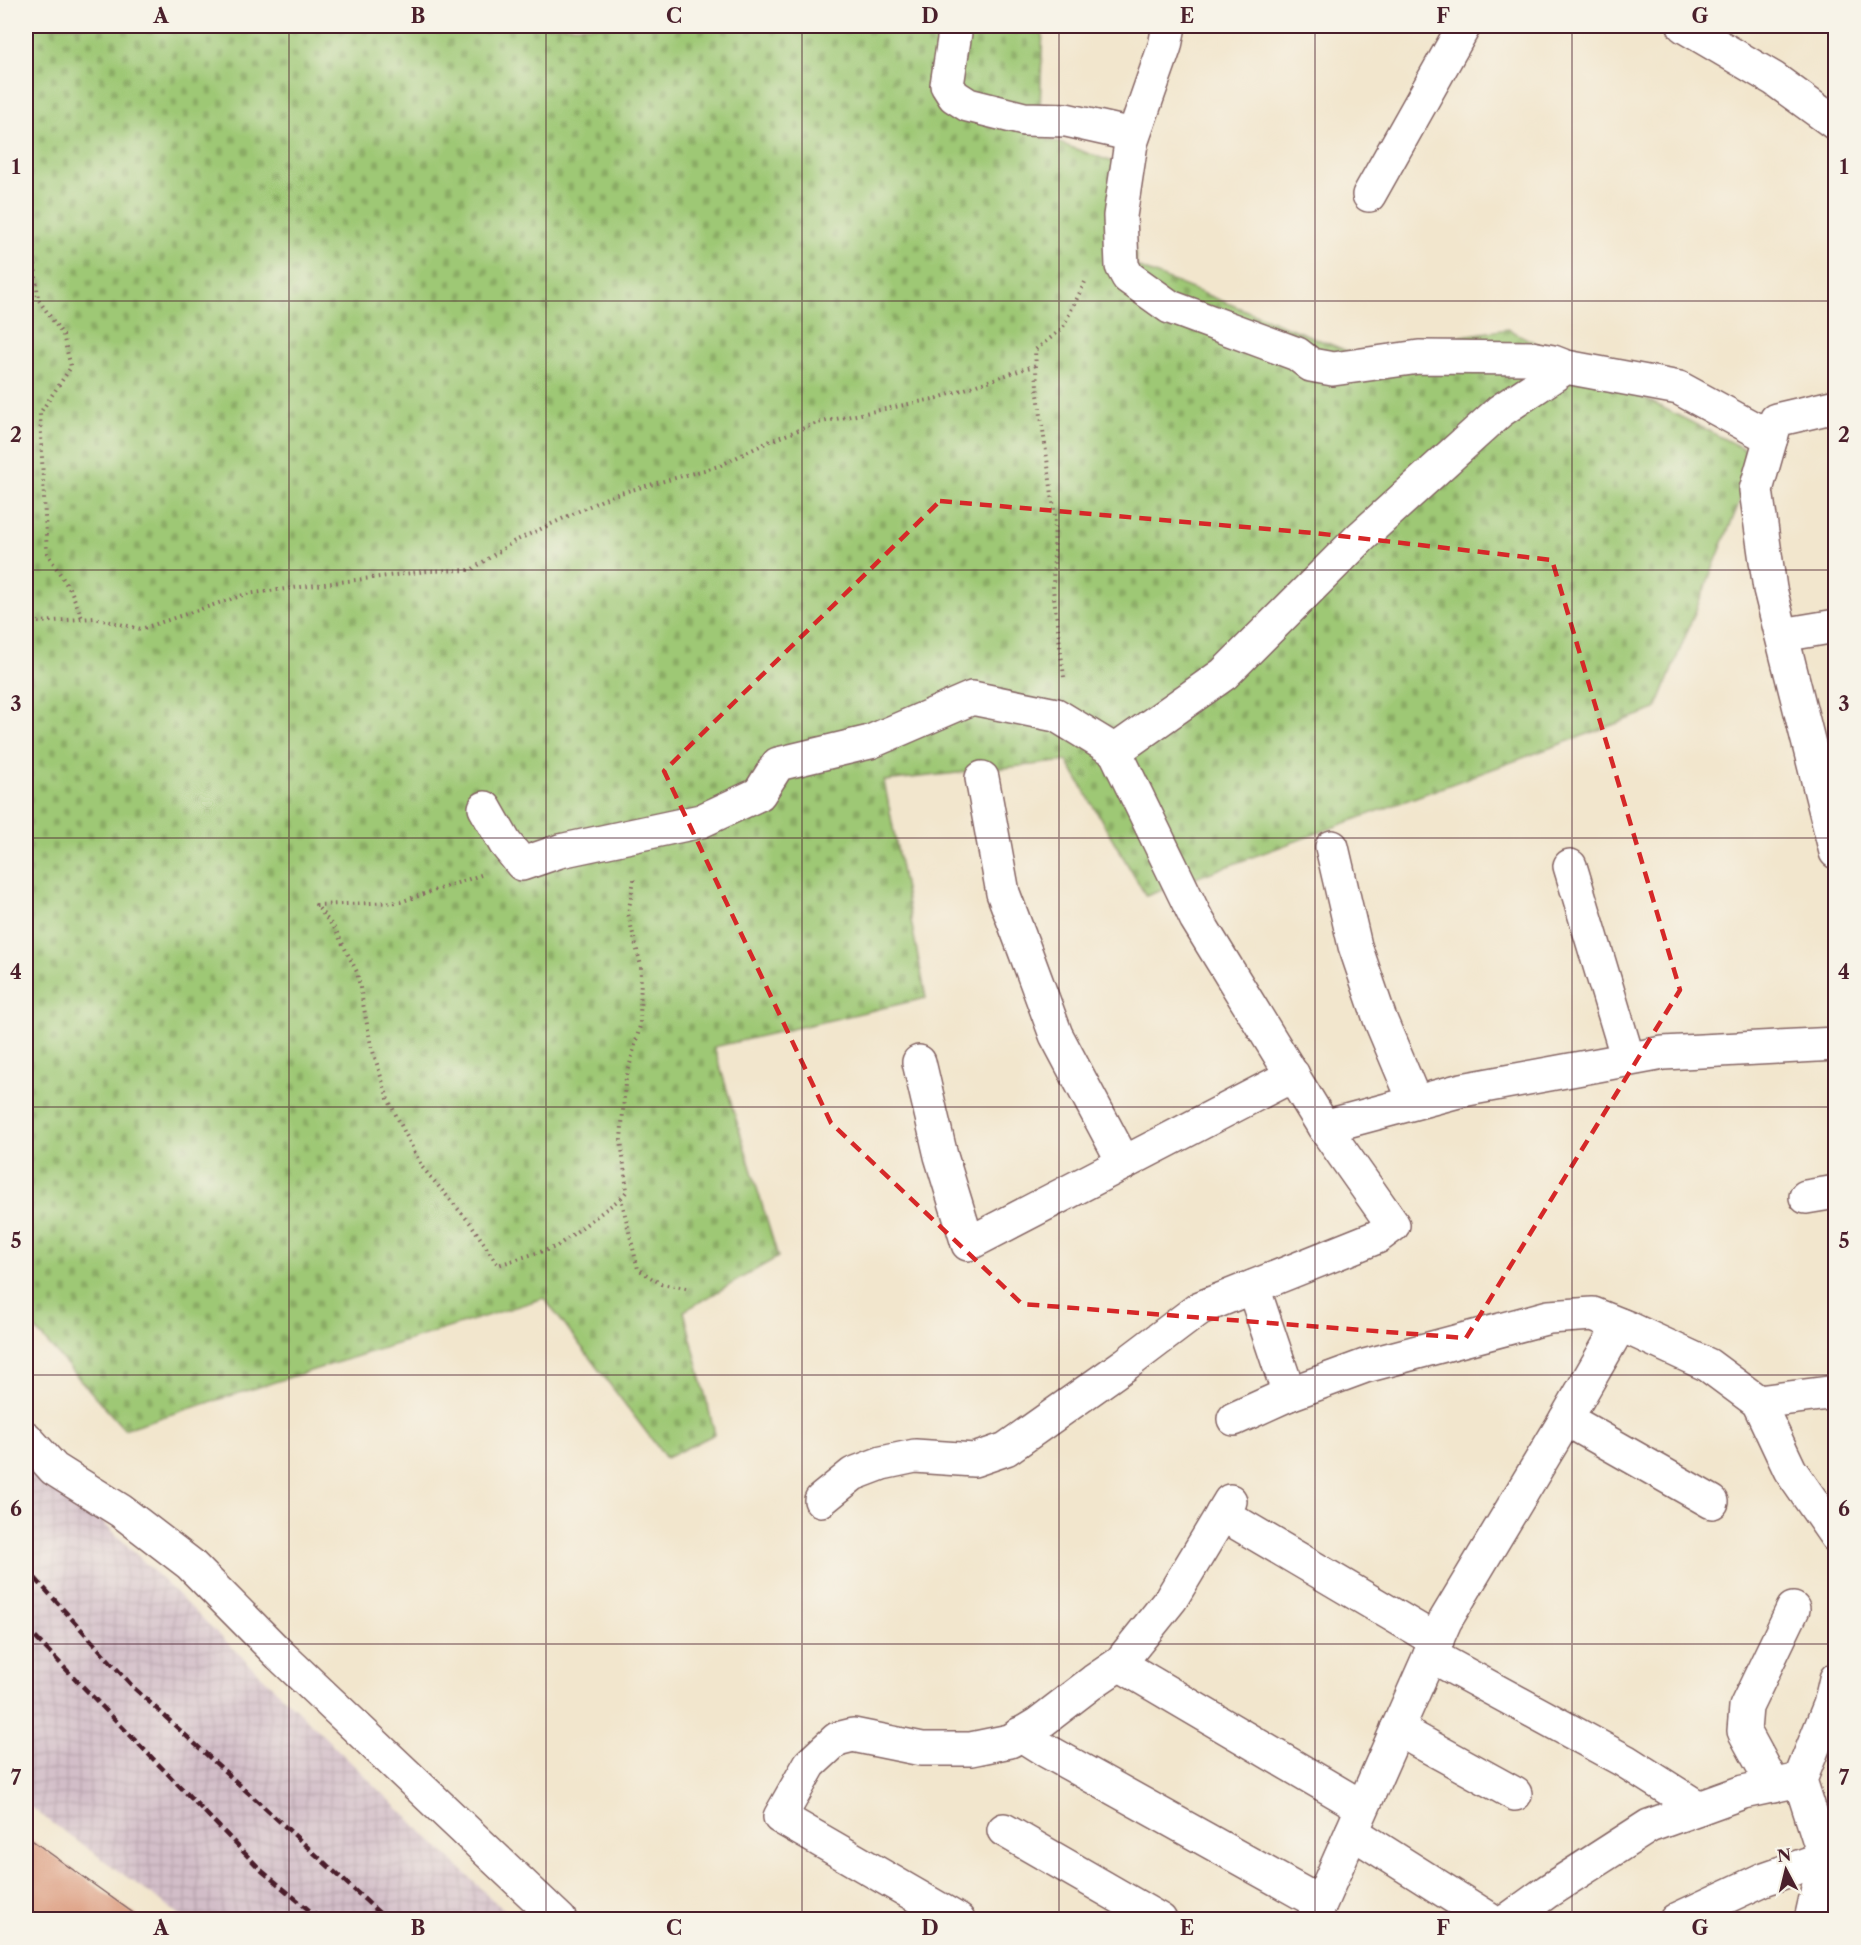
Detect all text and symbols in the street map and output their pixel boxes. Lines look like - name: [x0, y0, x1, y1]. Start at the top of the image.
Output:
- text: A: [152, 4, 169, 28]
- text: B: [411, 4, 426, 28]
- text: C: [666, 4, 682, 28]
- text: D: [921, 4, 939, 28]
- text: E: [1180, 4, 1194, 28]
- text: F: [1436, 4, 1450, 28]
- text: G: [1692, 4, 1709, 28]
- text: 1: [12, 155, 21, 179]
- text: 1: [1840, 155, 1849, 179]
- text: 2: [10, 423, 22, 447]
- text: 2: [1838, 423, 1850, 447]
- text: 3: [10, 692, 22, 716]
- text: 3: [1838, 692, 1850, 716]
- text: 4: [10, 960, 22, 984]
- text: 4: [1838, 960, 1850, 984]
- text: 5: [10, 1229, 22, 1253]
- text: 5: [1838, 1229, 1850, 1253]
- text: 6: [10, 1497, 22, 1521]
- text: 6: [1838, 1497, 1850, 1521]
- text: 7: [11, 1766, 22, 1790]
- text: 7: [1839, 1766, 1850, 1790]
- north arrow: [1756, 1840, 1816, 1900]
- text: N: [1776, 1844, 1792, 1866]
- text: A: [152, 1916, 169, 1940]
- text: B: [411, 1916, 426, 1940]
- text: C: [666, 1916, 682, 1940]
- text: D: [921, 1916, 939, 1940]
- text: E: [1180, 1916, 1194, 1940]
- text: F: [1436, 1916, 1450, 1940]
- text: G: [1692, 1916, 1709, 1940]

